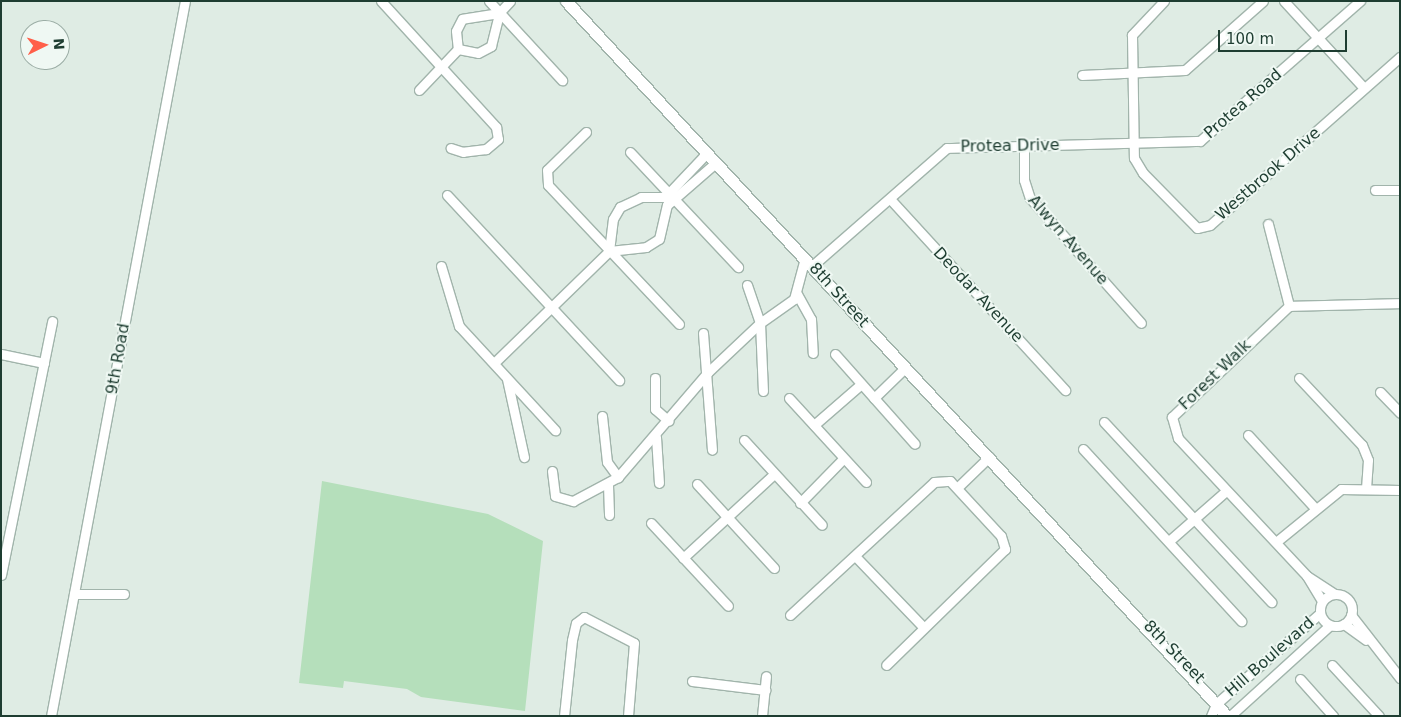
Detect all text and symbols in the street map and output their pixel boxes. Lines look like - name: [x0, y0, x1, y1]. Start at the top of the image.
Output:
- north arrow: [20, 20, 70, 70]
- scale bar: [1221, 20, 1350, 52]
- text: 100 m: [1226, 30, 1274, 48]
- text: N: [51, 38, 67, 50]
- street label: Protea Road: [1200, 65, 1286, 143]
- street label: Westbrook Drive: [1212, 123, 1324, 225]
- street label: Protea Drive: [960, 136, 1060, 156]
- street label: Alwyn Avenue: [1024, 191, 1112, 289]
- street label: Deodar Avenue: [929, 243, 1027, 347]
- street label: 8th Street: [805, 259, 873, 331]
- street label: 9th Road: [102, 322, 134, 396]
- street label: Forest Walk: [1175, 336, 1255, 414]
- street label: Hill Boulevard: [1222, 613, 1318, 701]
- street label: 8th Street: [1139, 616, 1209, 688]

